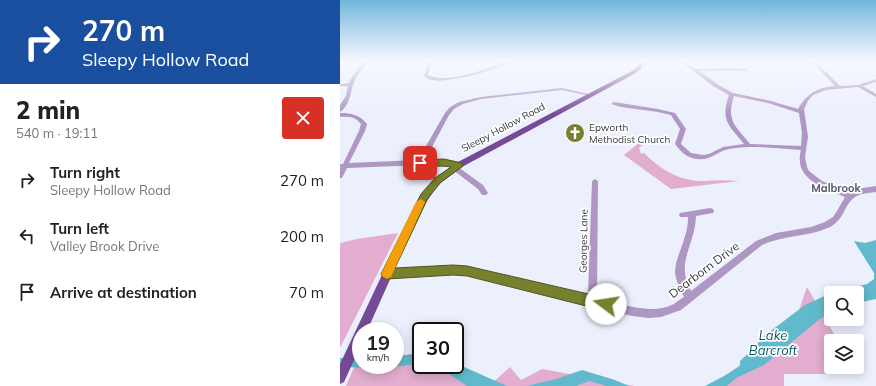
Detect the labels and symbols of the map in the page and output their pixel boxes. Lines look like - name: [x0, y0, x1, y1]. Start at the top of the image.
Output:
- street label: Sleepy Hollow Road: [459, 100, 547, 155]
- place label: Epworth Methodist Church: [589, 121, 670, 146]
- church icon: Epworth Methodist Church: [564, 122, 586, 144]
- pin: [403, 146, 437, 180]
- district label: Malbrook: [811, 181, 862, 195]
- street label: Georges Lane: [576, 209, 591, 273]
- street label: Dearborn Drive: [665, 238, 742, 301]
- position arrow: [585, 283, 627, 325]
- speed limit sign: 30: [412, 322, 464, 374]
- water label: Lake Barcroft: [749, 327, 798, 358]

